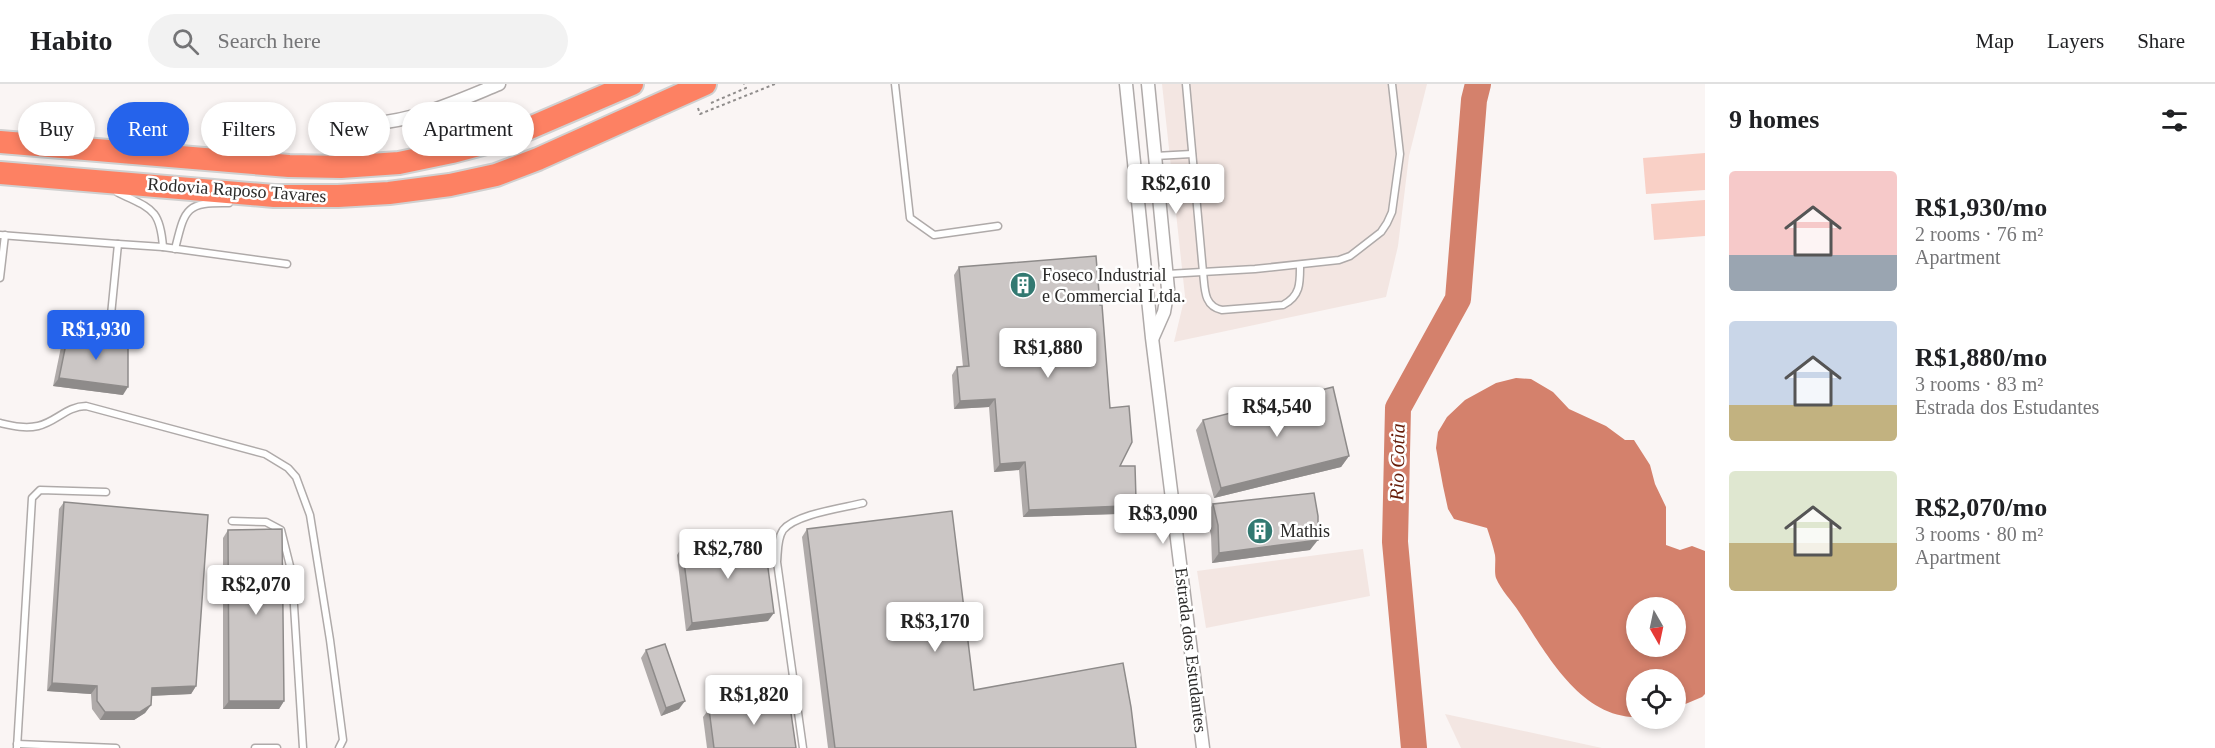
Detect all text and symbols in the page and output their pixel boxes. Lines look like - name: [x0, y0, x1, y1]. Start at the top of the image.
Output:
- search box: [148, 14, 568, 68]
- text: Habito: [30, 25, 112, 56]
- icon: search: [169, 25, 202, 58]
- text: Search here: [217, 28, 321, 53]
- text: Map: [1976, 29, 2014, 53]
- text: Layers: [2047, 29, 2104, 53]
- text: Share: [2137, 29, 2185, 53]
- chip: Buy: [18, 102, 95, 156]
- chip: Rent: [107, 102, 189, 156]
- chip: Filters: [201, 102, 296, 156]
- chip: New: [308, 102, 390, 156]
- chip: Apartment: [402, 102, 534, 156]
- icon: filters: [2158, 104, 2191, 137]
- text: 9 homes: [1729, 105, 1819, 134]
- pin: R$2,610: [1121, 164, 1231, 215]
- text: R$2,610: [1141, 172, 1211, 194]
- street label: Rodovia Raposo Tavares: [147, 174, 327, 206]
- text: R$1,930/mo: [1915, 193, 2047, 222]
- icon: home: [1777, 195, 1849, 267]
- text: 2 rooms · 76 m²: [1915, 223, 2043, 245]
- text: Apartment: [1915, 246, 2001, 268]
- place label: Foseco Industrial e Commercial Ltda.: [1042, 265, 1185, 306]
- building icon: Foseco Industrial e Commercial Ltda.: [1008, 270, 1038, 300]
- pin: R$1,930: [41, 310, 151, 361]
- text: R$1,930: [61, 318, 131, 340]
- pin: R$1,880: [993, 328, 1103, 379]
- text: R$1,880: [1013, 336, 1083, 358]
- text: R$1,880/mo: [1915, 343, 2047, 372]
- icon: home: [1777, 345, 1849, 417]
- text: 3 rooms · 83 m²: [1915, 373, 2043, 395]
- pin: R$4,540: [1222, 387, 1332, 438]
- text: R$4,540: [1242, 395, 1312, 417]
- text: Estrada dos Estudantes: [1915, 396, 2099, 418]
- water label: Rio Cotia: [1385, 423, 1409, 502]
- text: R$2,070/mo: [1915, 493, 2047, 522]
- pin: R$3,090: [1108, 494, 1218, 545]
- icon: home: [1777, 495, 1849, 567]
- text: R$3,090: [1128, 502, 1198, 524]
- building icon: Mathis: [1245, 516, 1275, 546]
- place label: Mathis: [1280, 521, 1330, 541]
- text: 3 rooms · 80 m²: [1915, 523, 2043, 545]
- pin: R$2,780: [673, 529, 783, 580]
- text: R$2,780: [693, 537, 763, 559]
- text: Apartment: [1915, 546, 2001, 568]
- pin: R$2,070: [201, 565, 311, 616]
- street label: Estrada dos Estudantes: [1171, 566, 1211, 734]
- text: R$2,070: [221, 573, 291, 595]
- north arrow: [1626, 597, 1686, 657]
- map controls: [1626, 597, 1686, 729]
- pin: R$3,170: [880, 602, 990, 653]
- text: R$3,170: [900, 610, 970, 632]
- button: locate: [1626, 669, 1686, 729]
- pin: R$1,820: [699, 675, 809, 726]
- text: R$1,820: [719, 683, 789, 705]

